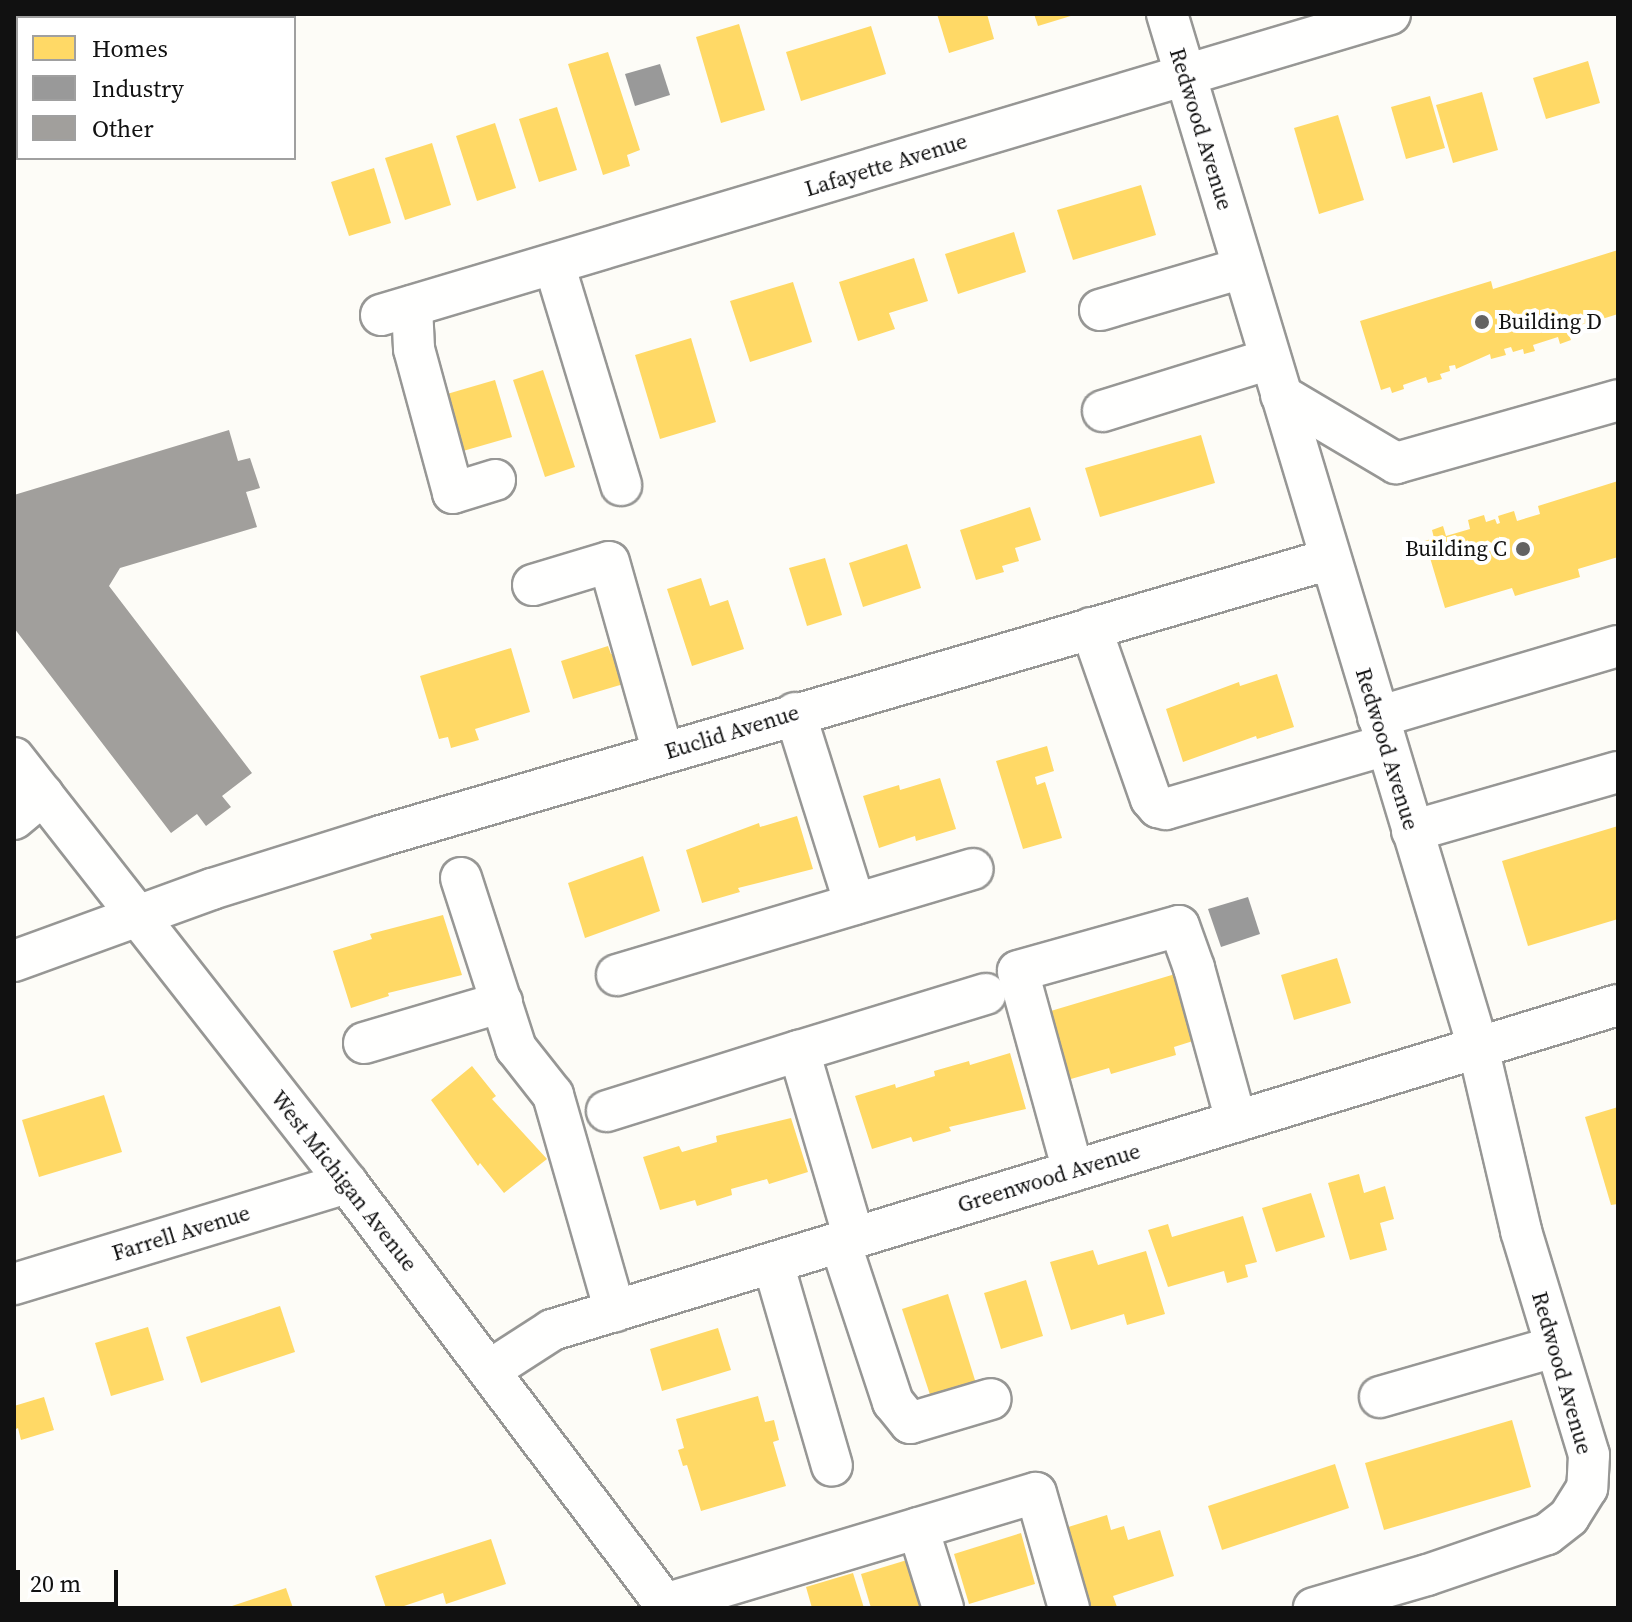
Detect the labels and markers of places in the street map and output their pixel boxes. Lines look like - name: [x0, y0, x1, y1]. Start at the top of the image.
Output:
- place label: Building D: [1498, 309, 1602, 335]
- marker: Building D: [1473, 313, 1491, 331]
- place label: Building C: [1405, 536, 1507, 562]
- marker: Building C: [1514, 540, 1532, 558]

